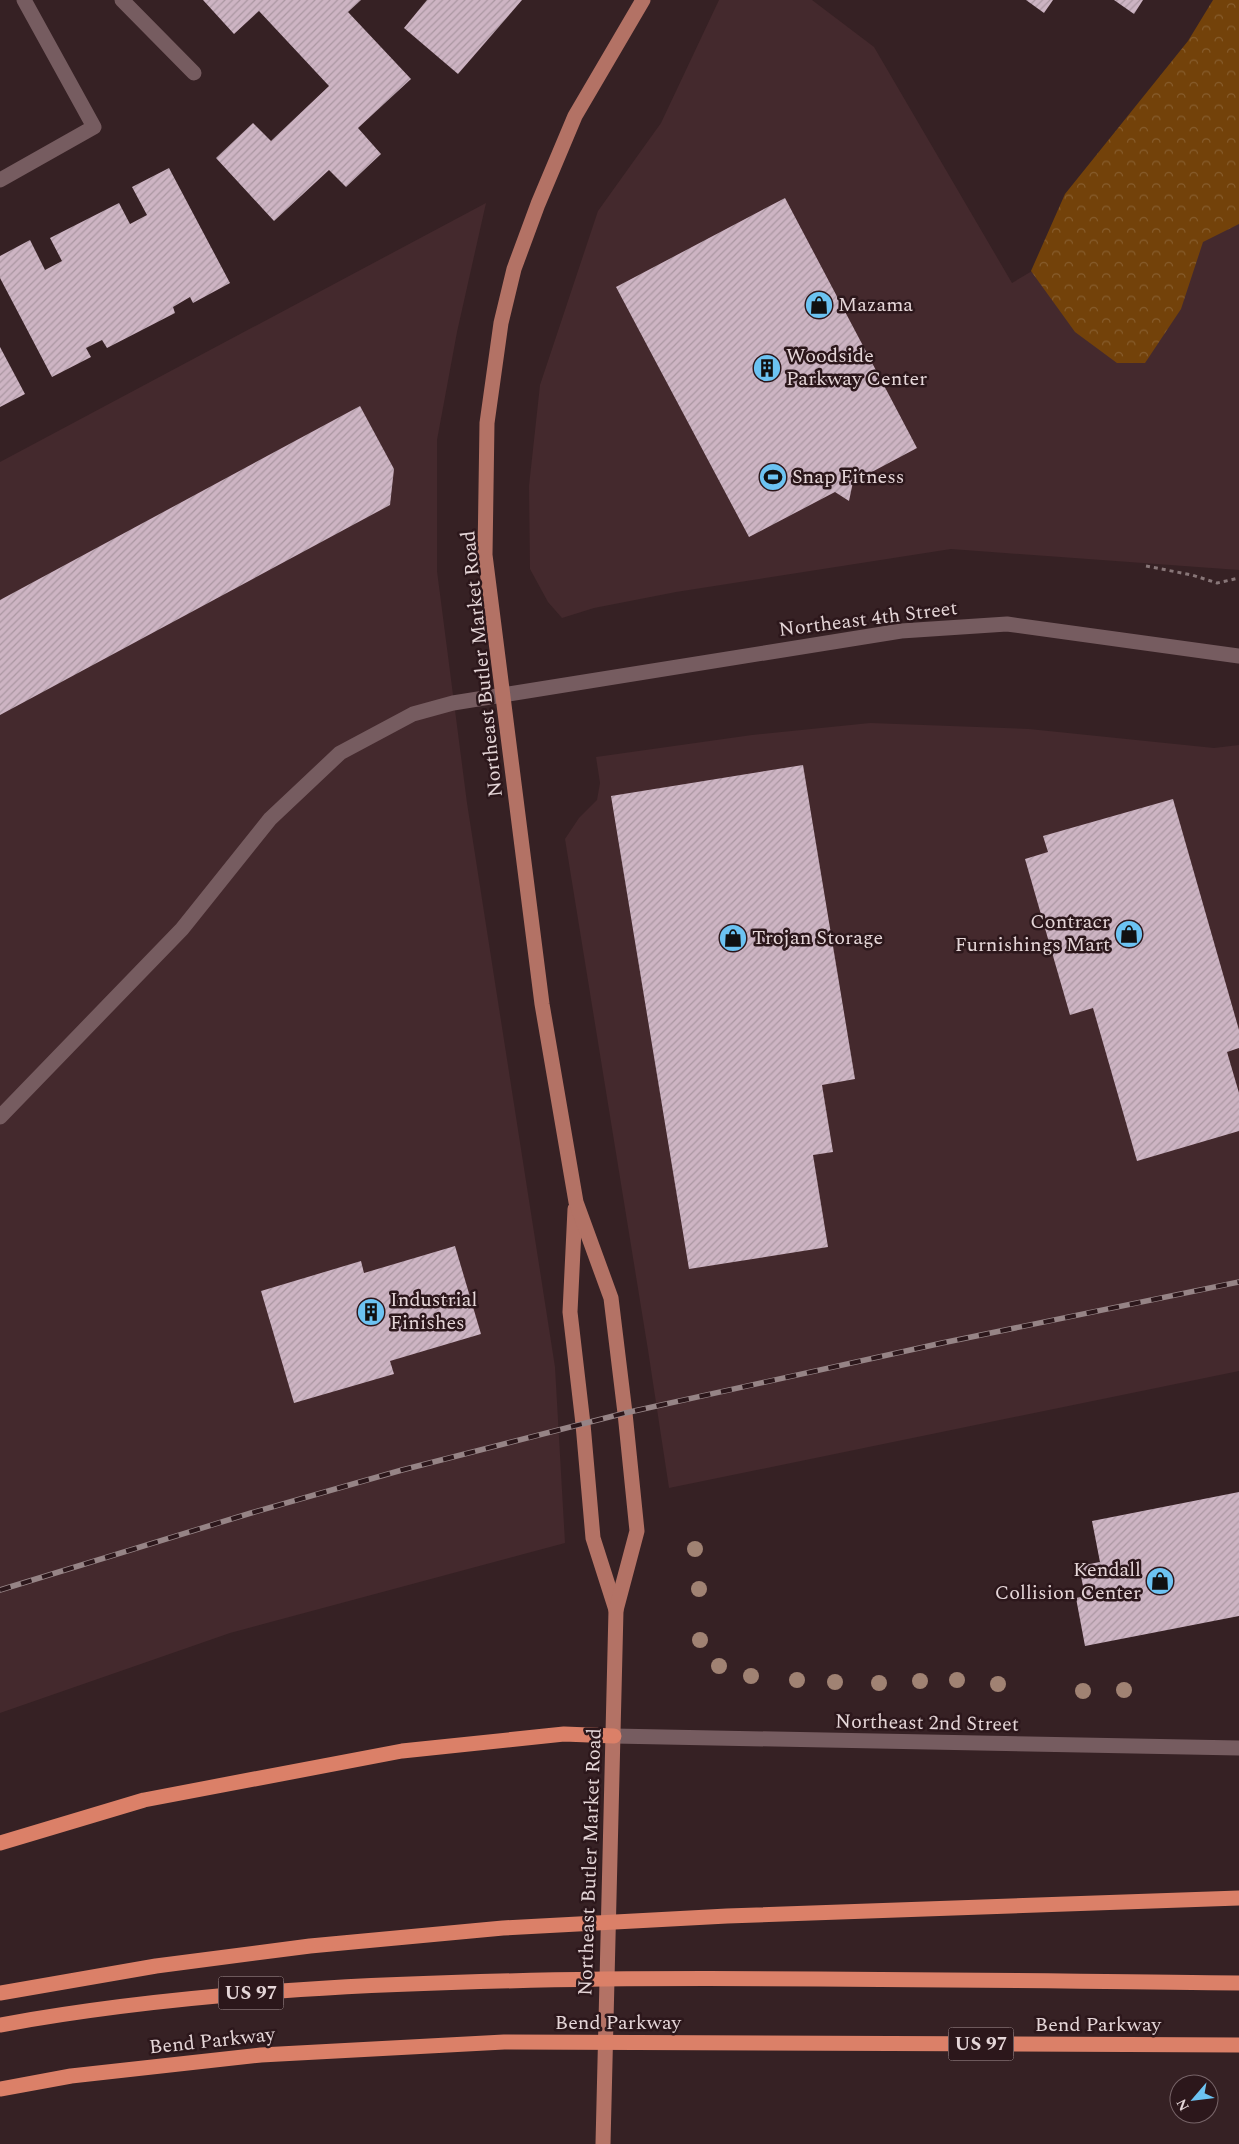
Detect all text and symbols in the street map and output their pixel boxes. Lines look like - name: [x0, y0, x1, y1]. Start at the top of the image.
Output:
- shop icon: Mazama: [804, 290, 834, 320]
- place label: Mazama: [838, 290, 913, 320]
- place label: Woodside Parkway Center: [786, 341, 927, 394]
- building icon: Woodside Parkway Center: [752, 353, 782, 383]
- sports icon: Snap Fitness: [758, 462, 788, 492]
- place label: Snap Fitness: [792, 462, 904, 492]
- street label: Northeast Butler Market Road: [453, 529, 511, 799]
- street label: Northeast 4th Street: [777, 593, 959, 645]
- place label: Contracr Furnishings Mart: [955, 907, 1110, 960]
- shop icon: Contracr Furnishings Mart: [1114, 919, 1144, 949]
- shop icon: Trojan Storage: [718, 923, 748, 953]
- place label: Trojan Storage: [752, 923, 883, 953]
- place label: Industrial Finishes: [390, 1285, 477, 1338]
- building icon: Industrial Finishes: [356, 1297, 386, 1327]
- place label: Kendall Collision Center: [995, 1555, 1141, 1608]
- shop icon: Kendall Collision Center: [1145, 1566, 1175, 1596]
- street label: Northeast 2nd Street: [835, 1706, 1019, 1740]
- street label: Northeast Butler Market Road: [570, 1728, 610, 1996]
- road number: US 97: [218, 1976, 284, 2010]
- street label: Bend Parkway: [555, 2008, 683, 2038]
- street label: Bend Parkway: [1035, 2010, 1163, 2040]
- street label: Bend Parkway: [148, 2019, 278, 2063]
- road number: US 97: [948, 2028, 1014, 2060]
- north arrow: [1169, 2074, 1219, 2124]
- text: N: [1171, 2095, 1195, 2115]

